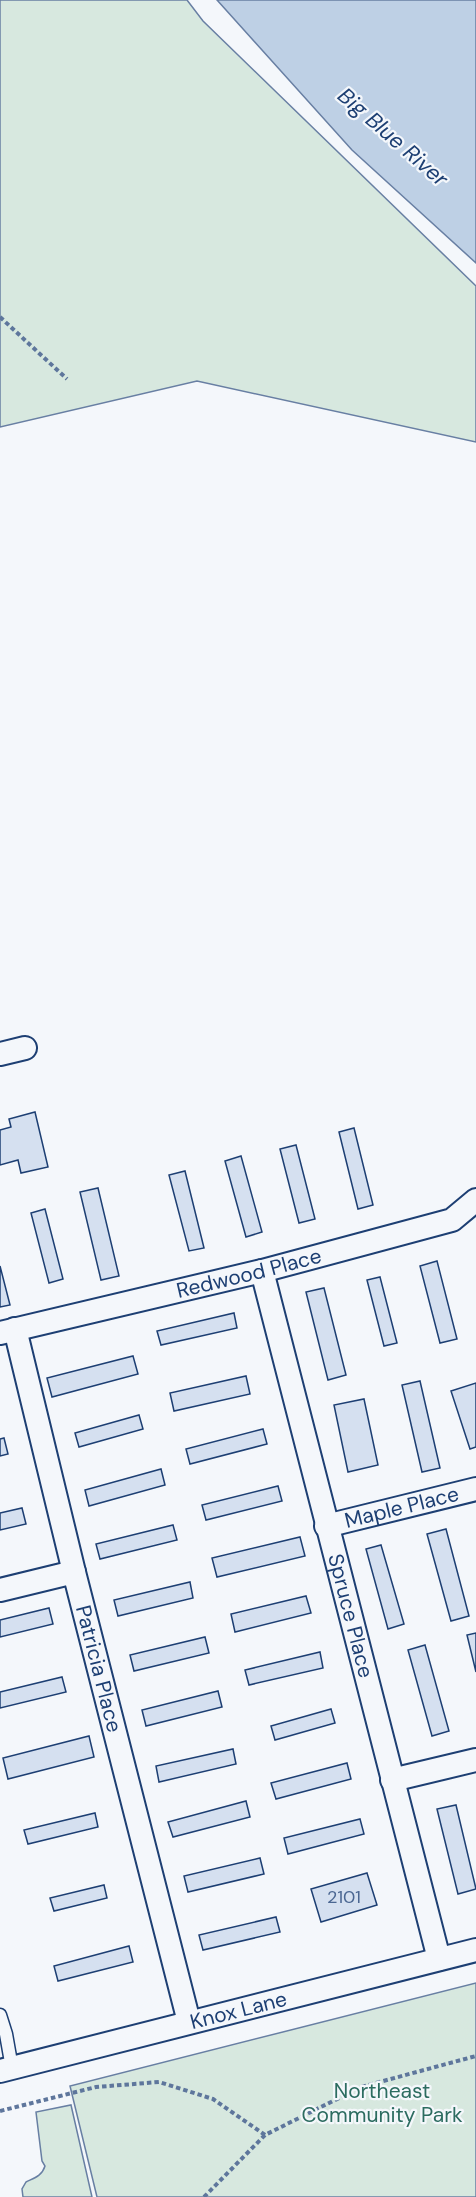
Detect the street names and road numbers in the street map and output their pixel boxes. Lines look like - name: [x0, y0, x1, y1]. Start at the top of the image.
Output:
- street label: Redwood Place: [174, 1242, 325, 1305]
- street label: Maple Place: [342, 1480, 462, 1535]
- street label: Spruce Place: [321, 1551, 380, 1681]
- street label: Patricia Place: [69, 1602, 128, 1735]
- street label: Knox Lane: [187, 1985, 290, 2036]

